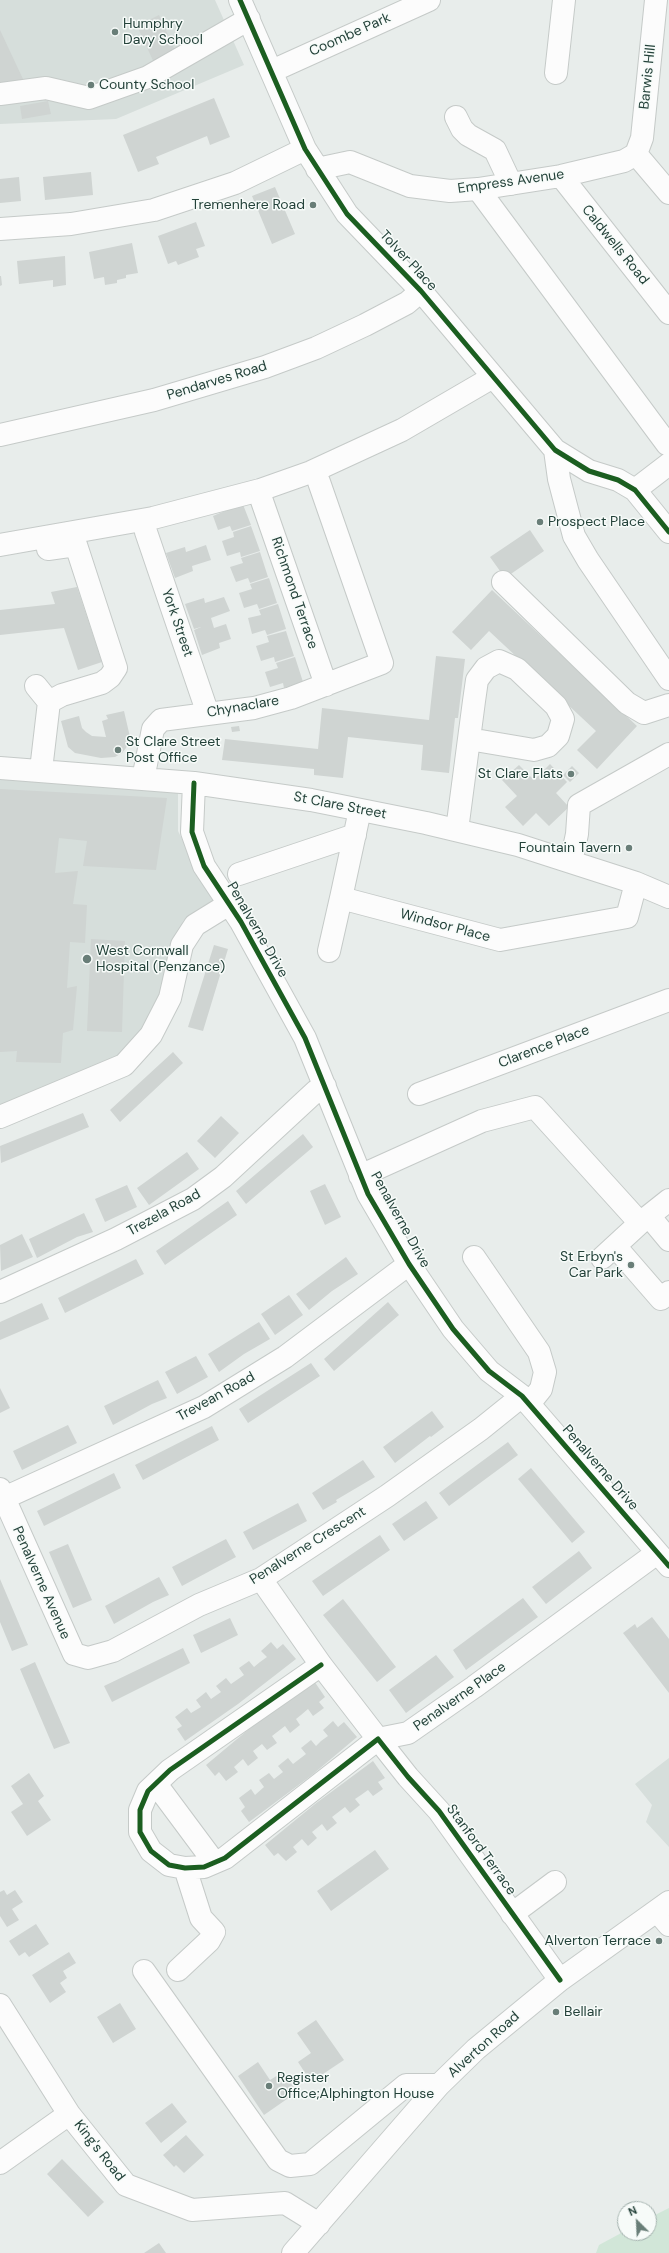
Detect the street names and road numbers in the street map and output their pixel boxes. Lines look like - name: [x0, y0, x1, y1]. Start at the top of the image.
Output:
- street label: Coombe Park: [307, 10, 393, 60]
- street label: Barwis Hill: [636, 44, 660, 110]
- street label: Empress Avenue: [457, 166, 565, 198]
- street label: Caldwells Road: [578, 202, 652, 288]
- street label: Tolver Place: [376, 227, 440, 295]
- street label: Pendarves Road: [165, 358, 269, 404]
- street label: Richmond Terrace: [267, 535, 321, 651]
- street label: York Street: [158, 587, 196, 659]
- street label: Chynaclare: [206, 692, 280, 722]
- street label: St Clare Street: [292, 789, 388, 823]
- street label: Penalverne Drive: [223, 879, 291, 981]
- street label: Windsor Place: [398, 906, 492, 946]
- street label: Clarence Place: [496, 1022, 592, 1072]
- street label: Penalverne Drive: [367, 1169, 433, 1271]
- street label: Trezela Road: [124, 1186, 204, 1240]
- street label: Trevean Road: [174, 1369, 258, 1425]
- street label: Penalverne Drive: [558, 1422, 642, 1514]
- street label: Penalverne Crescent: [247, 1503, 369, 1589]
- street label: Penalverne Avenue: [9, 1524, 73, 1642]
- street label: Penalverne Place: [410, 1659, 510, 1735]
- street label: Stanford Terrace: [442, 1801, 520, 1899]
- street label: Alverton Road: [445, 2008, 523, 2082]
- street label: King's Road: [70, 2117, 128, 2185]

